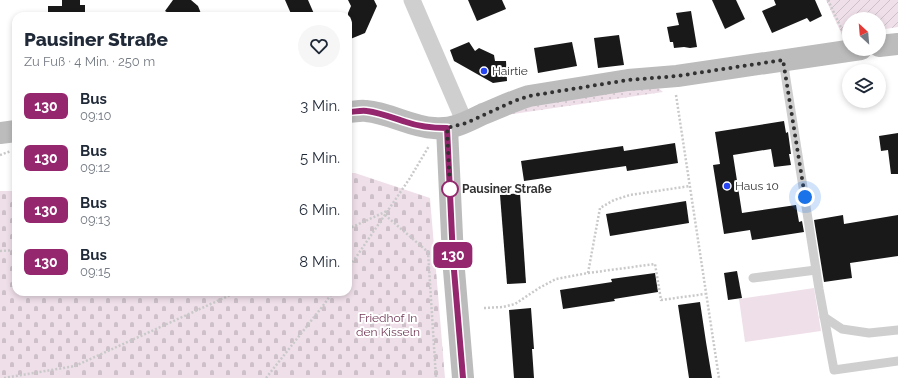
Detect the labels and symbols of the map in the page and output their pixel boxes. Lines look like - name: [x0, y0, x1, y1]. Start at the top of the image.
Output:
- north arrow: [842, 12, 886, 56]
- place label: Hairtie: [492, 64, 528, 78]
- marker: Hairtie: [479, 66, 489, 76]
- place label: Haus 10: [735, 179, 779, 193]
- marker: Pausiner Straße: [441, 180, 459, 198]
- marker: Haus 10: [722, 181, 732, 191]
- place label: Pausiner Straße: [462, 182, 552, 196]
- your location: [795, 187, 815, 207]
- line badge: 130: [430, 242, 476, 268]
- park label: Friedhof In den Kisseln: [356, 311, 420, 339]

